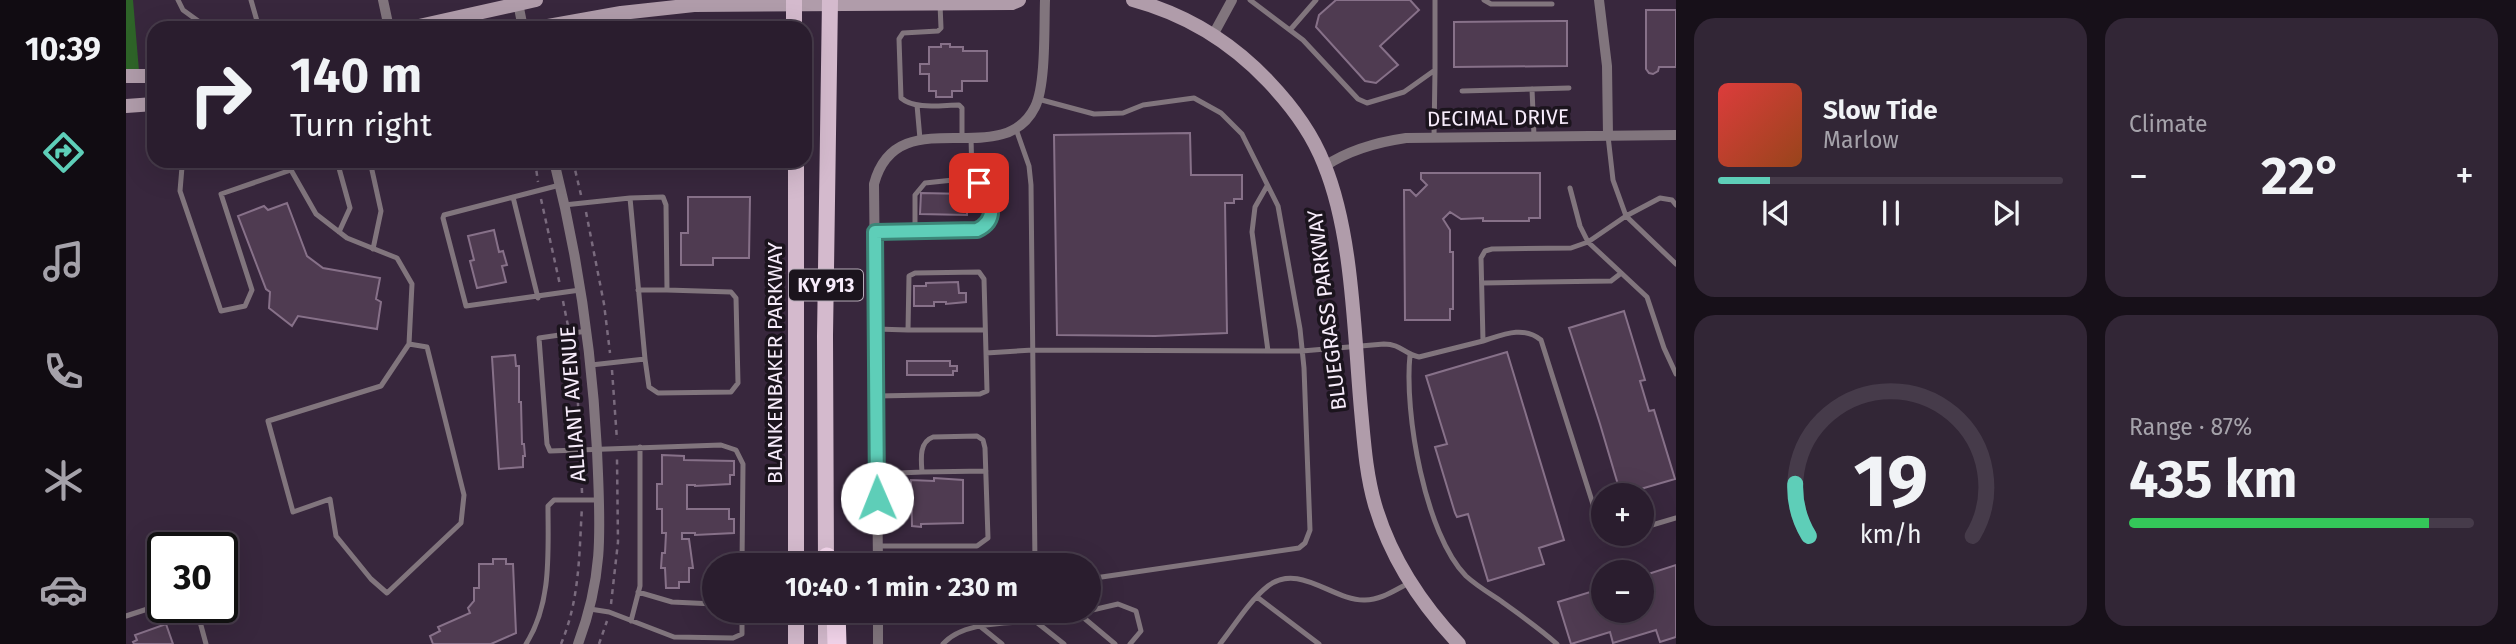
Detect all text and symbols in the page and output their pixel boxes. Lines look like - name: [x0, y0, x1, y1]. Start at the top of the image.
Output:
- text: 10:39: [25, 30, 101, 68]
- text: 140 m: [290, 46, 422, 105]
- icon: right: [175, 49, 266, 140]
- text: Slow Tide: [1823, 95, 1938, 126]
- street label: DECIMAL DRIVE: [1427, 104, 1569, 132]
- text: Turn right: [290, 106, 432, 144]
- text: Climate: [2129, 110, 2208, 138]
- text: Marlow: [1823, 126, 1899, 154]
- icon: directions: [39, 128, 88, 177]
- text: 22°: [2261, 145, 2342, 208]
- pin: [949, 153, 1009, 213]
- text: −: [2129, 153, 2148, 199]
- text: +: [2455, 153, 2474, 199]
- icon: arrive: [960, 164, 998, 202]
- icon: previous: [1757, 194, 1795, 232]
- icon: pause: [1872, 194, 1910, 232]
- icon: next: [1987, 194, 2025, 232]
- street label: BLUEGRASS PARKWAY: [1302, 208, 1352, 412]
- icon: music: [39, 237, 88, 286]
- street label: BLANKENBAKER PARKWAY: [762, 242, 788, 484]
- road number: KY 913: [789, 270, 863, 300]
- street label: ALLIANT AVENUE: [555, 325, 591, 483]
- icon: phone: [39, 347, 88, 396]
- text: Range · 87%: [2129, 413, 2252, 441]
- text: 19: [1853, 439, 1928, 526]
- text: 435 km: [2129, 448, 2297, 511]
- icon: climate: [39, 456, 88, 505]
- position arrow: [840, 461, 914, 535]
- map controls: [1591, 483, 1654, 623]
- button: +: [1591, 483, 1654, 546]
- text: km/h: [1860, 520, 1921, 550]
- speed limit sign: 30: [147, 532, 238, 623]
- button: −: [1591, 560, 1654, 623]
- icon: car: [39, 565, 88, 614]
- text: 10:40 · 1 min · 230 m: [785, 572, 1018, 603]

